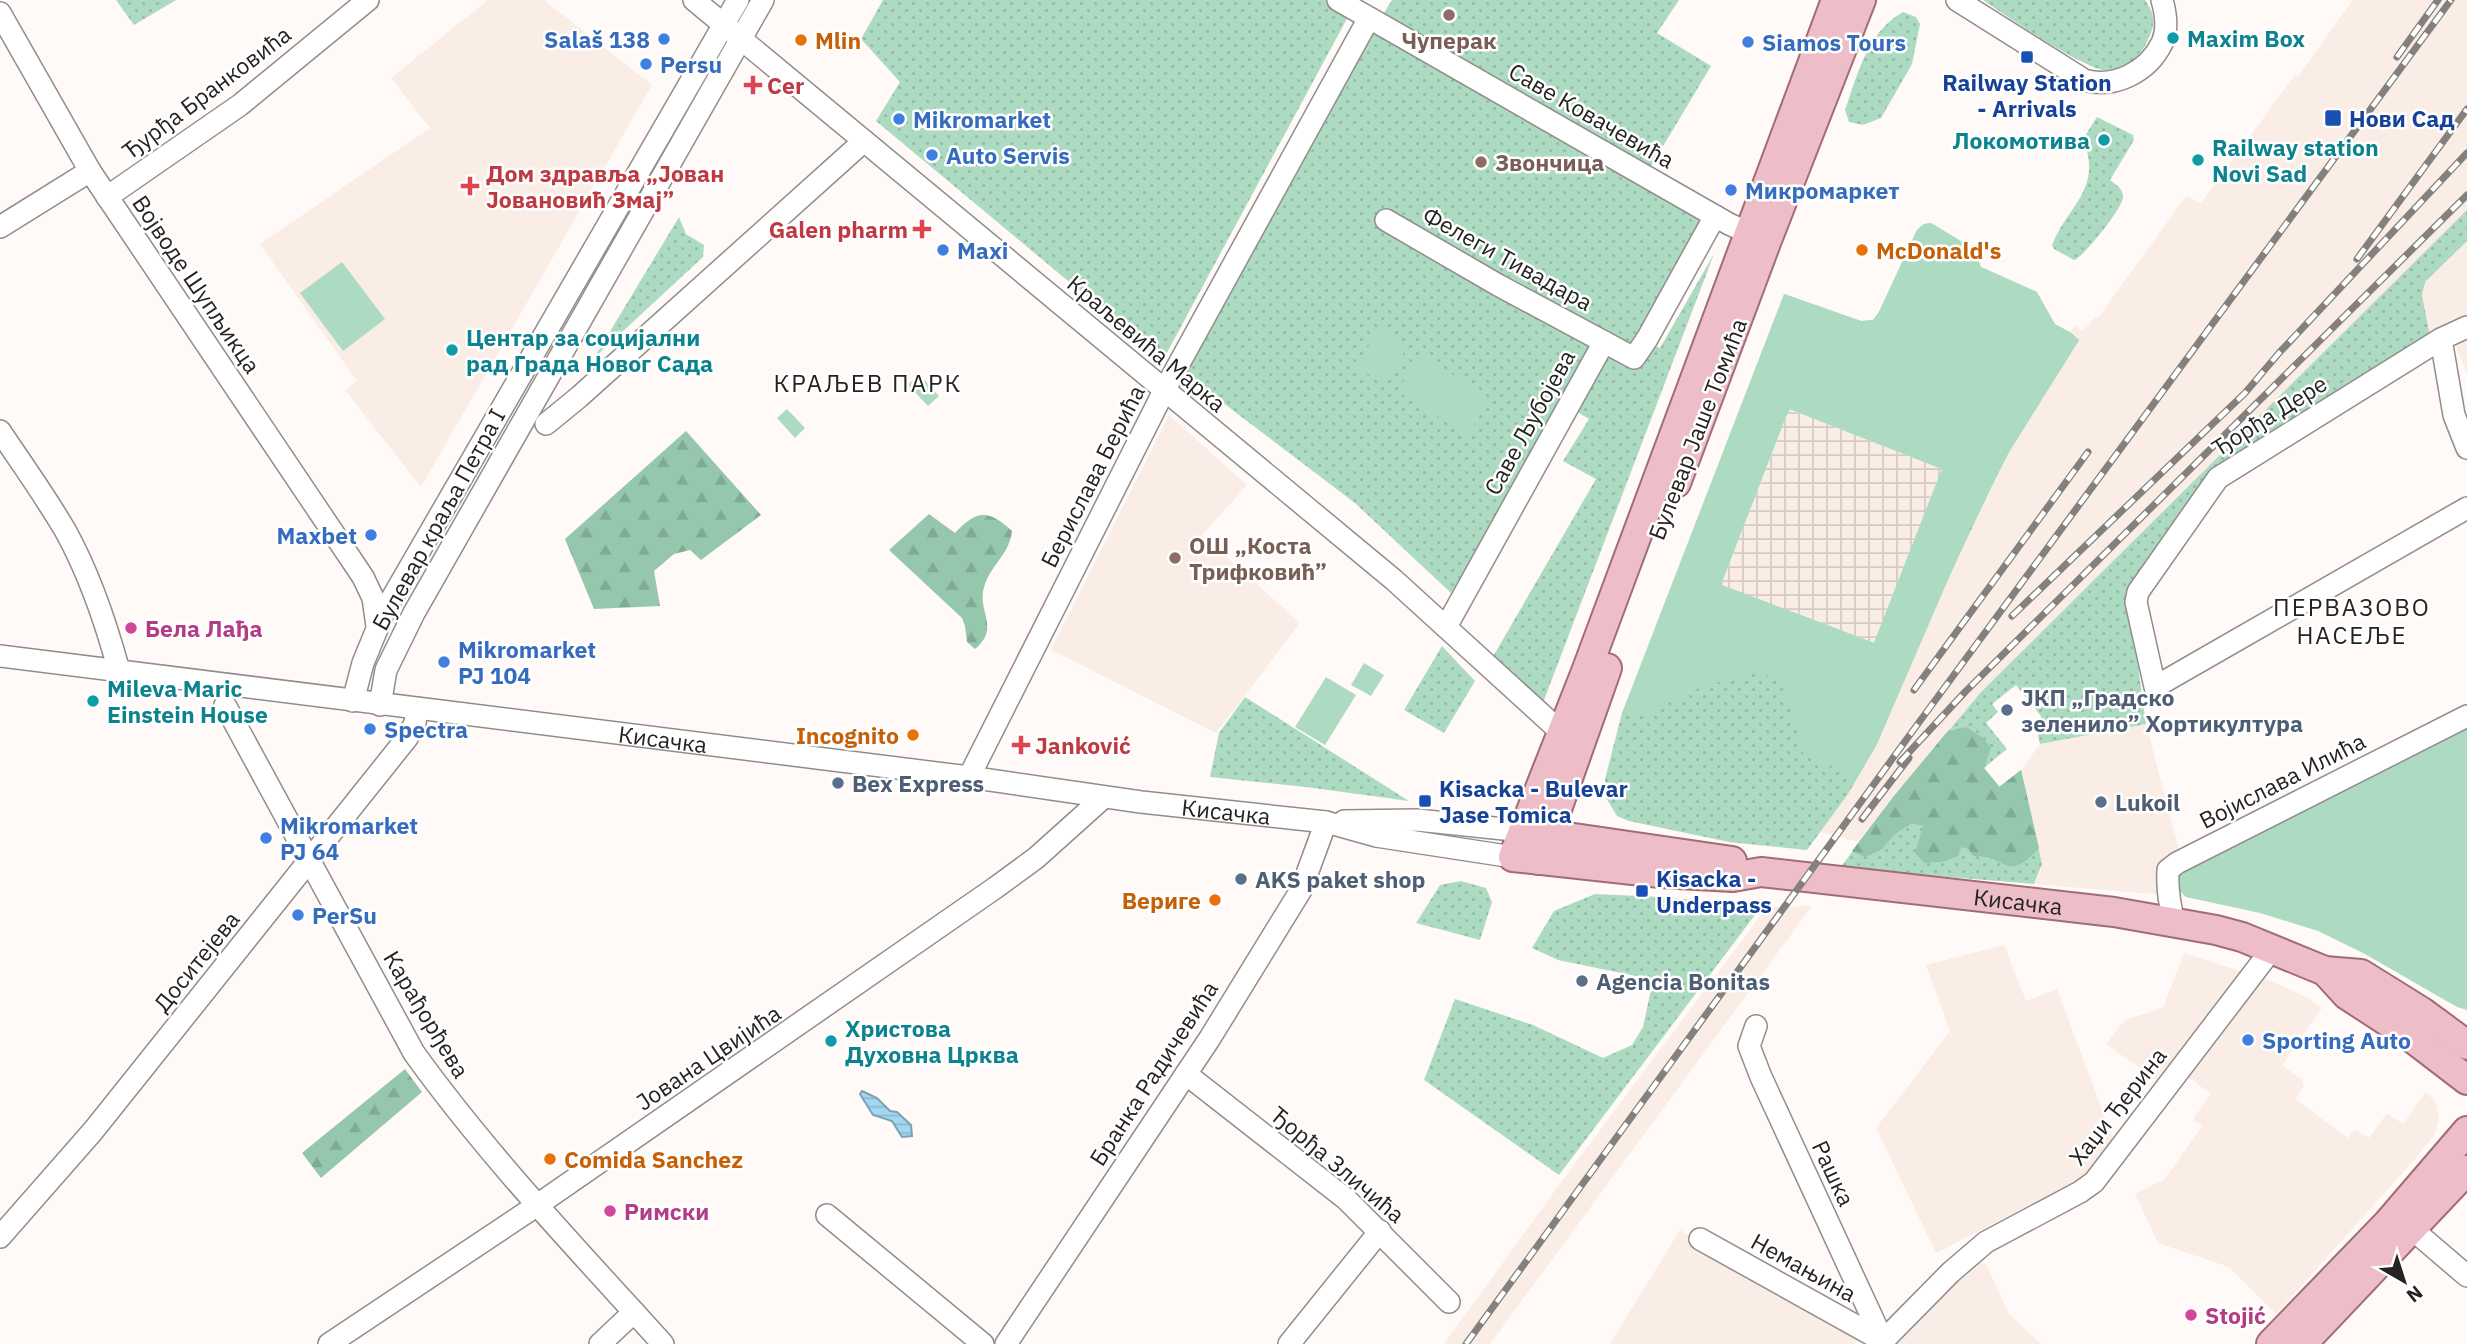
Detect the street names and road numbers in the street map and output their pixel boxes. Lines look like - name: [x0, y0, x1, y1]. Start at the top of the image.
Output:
- street label: Ђурђа Бранковића: [115, 19, 297, 165]
- street label: Саве Ковачевића: [1504, 55, 1680, 175]
- street label: Војводе Шупљикца: [126, 189, 268, 379]
- street label: Фелеги Тивадара: [1418, 199, 1598, 317]
- street label: Краљевића Марка: [1061, 268, 1233, 418]
- street label: Булевар Јаше Томића: [1641, 314, 1753, 544]
- street label: Саве Љубојева: [1477, 344, 1581, 500]
- street label: Ђорђа Дере: [2206, 368, 2332, 462]
- street label: Берислава Берића: [1033, 380, 1151, 572]
- street label: Булевар краља Петра I: [365, 403, 511, 635]
- street label: Кисачка: [617, 718, 709, 759]
- street label: Војислава Илића: [2194, 725, 2370, 835]
- street label: Кисачка: [1180, 791, 1272, 831]
- street label: Кисачка: [1972, 881, 2064, 921]
- street label: Доситејева: [146, 904, 246, 1018]
- street label: Карађорђева: [377, 945, 477, 1083]
- street label: Бранка Радичевића: [1082, 975, 1224, 1171]
- street label: Јована Цвијића: [630, 997, 786, 1117]
- street label: Хаџи Ђерина: [2062, 1041, 2172, 1171]
- street label: Ђорђа Зличића: [1265, 1099, 1411, 1229]
- street label: Рашка: [1806, 1135, 1862, 1211]
- street label: Немањина: [1746, 1226, 1862, 1308]

